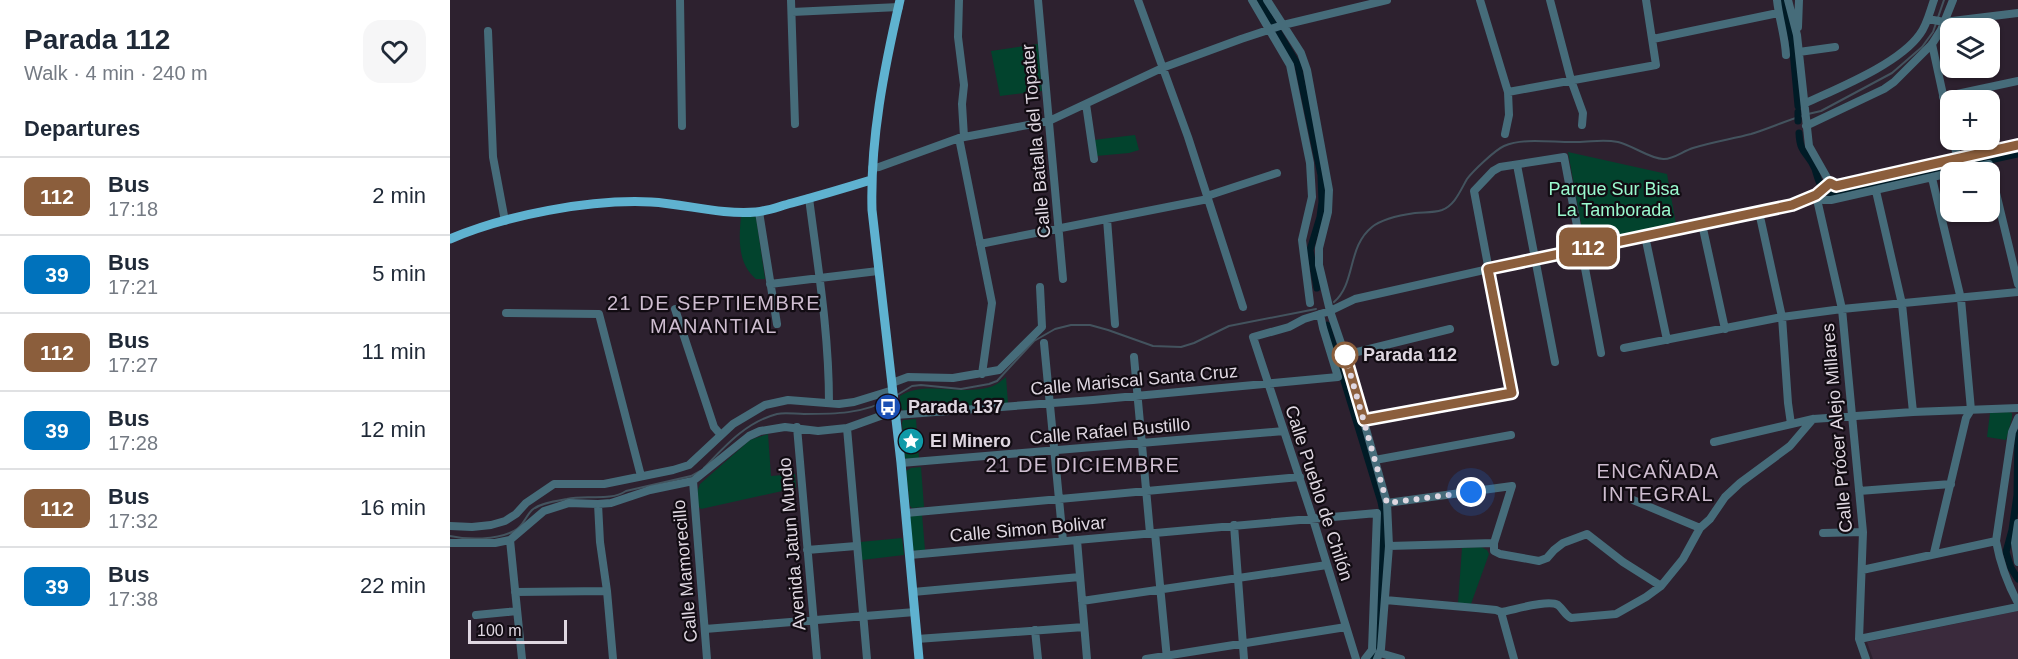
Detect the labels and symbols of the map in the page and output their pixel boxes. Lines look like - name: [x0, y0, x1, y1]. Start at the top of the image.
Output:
- street label: Calle Batalla del Topater: [1018, 43, 1054, 239]
- park label: Parque Sur Bisa La Tamborada: [1548, 179, 1681, 220]
- line badge: 112: [1554, 228, 1622, 266]
- district label: 21 DE SEPTIEMBRE MANANTIAL: [607, 292, 821, 337]
- street label: Calle Prócer Alejo Millares: [1818, 322, 1856, 534]
- marker: Parada 112: [1332, 342, 1358, 368]
- place label: Parada 112: [1363, 345, 1457, 365]
- street label: Calle Mariscal Santa Cruz: [1029, 361, 1239, 399]
- bus stop icon: Parada 137: [873, 392, 903, 422]
- place label: Parada 137: [908, 397, 1003, 417]
- street label: Calle Pueblo de Chilón: [1281, 403, 1357, 583]
- street label: Calle Rafael Bustillo: [1029, 414, 1191, 448]
- place icon: El Minero: [896, 426, 926, 456]
- place label: El Minero: [930, 431, 1011, 451]
- district label: 21 DE DICIEMBRE: [986, 454, 1180, 476]
- street label: Avenida Jatun Mundo: [774, 457, 810, 631]
- district label: ENCAÑADA INTEGRAL: [1596, 459, 1720, 505]
- your location: [1456, 477, 1486, 507]
- street label: Calle Mamorecillo: [669, 499, 701, 643]
- street label: Calle Simon Bolivar: [949, 512, 1107, 546]
- scale bar: [468, 617, 567, 644]

